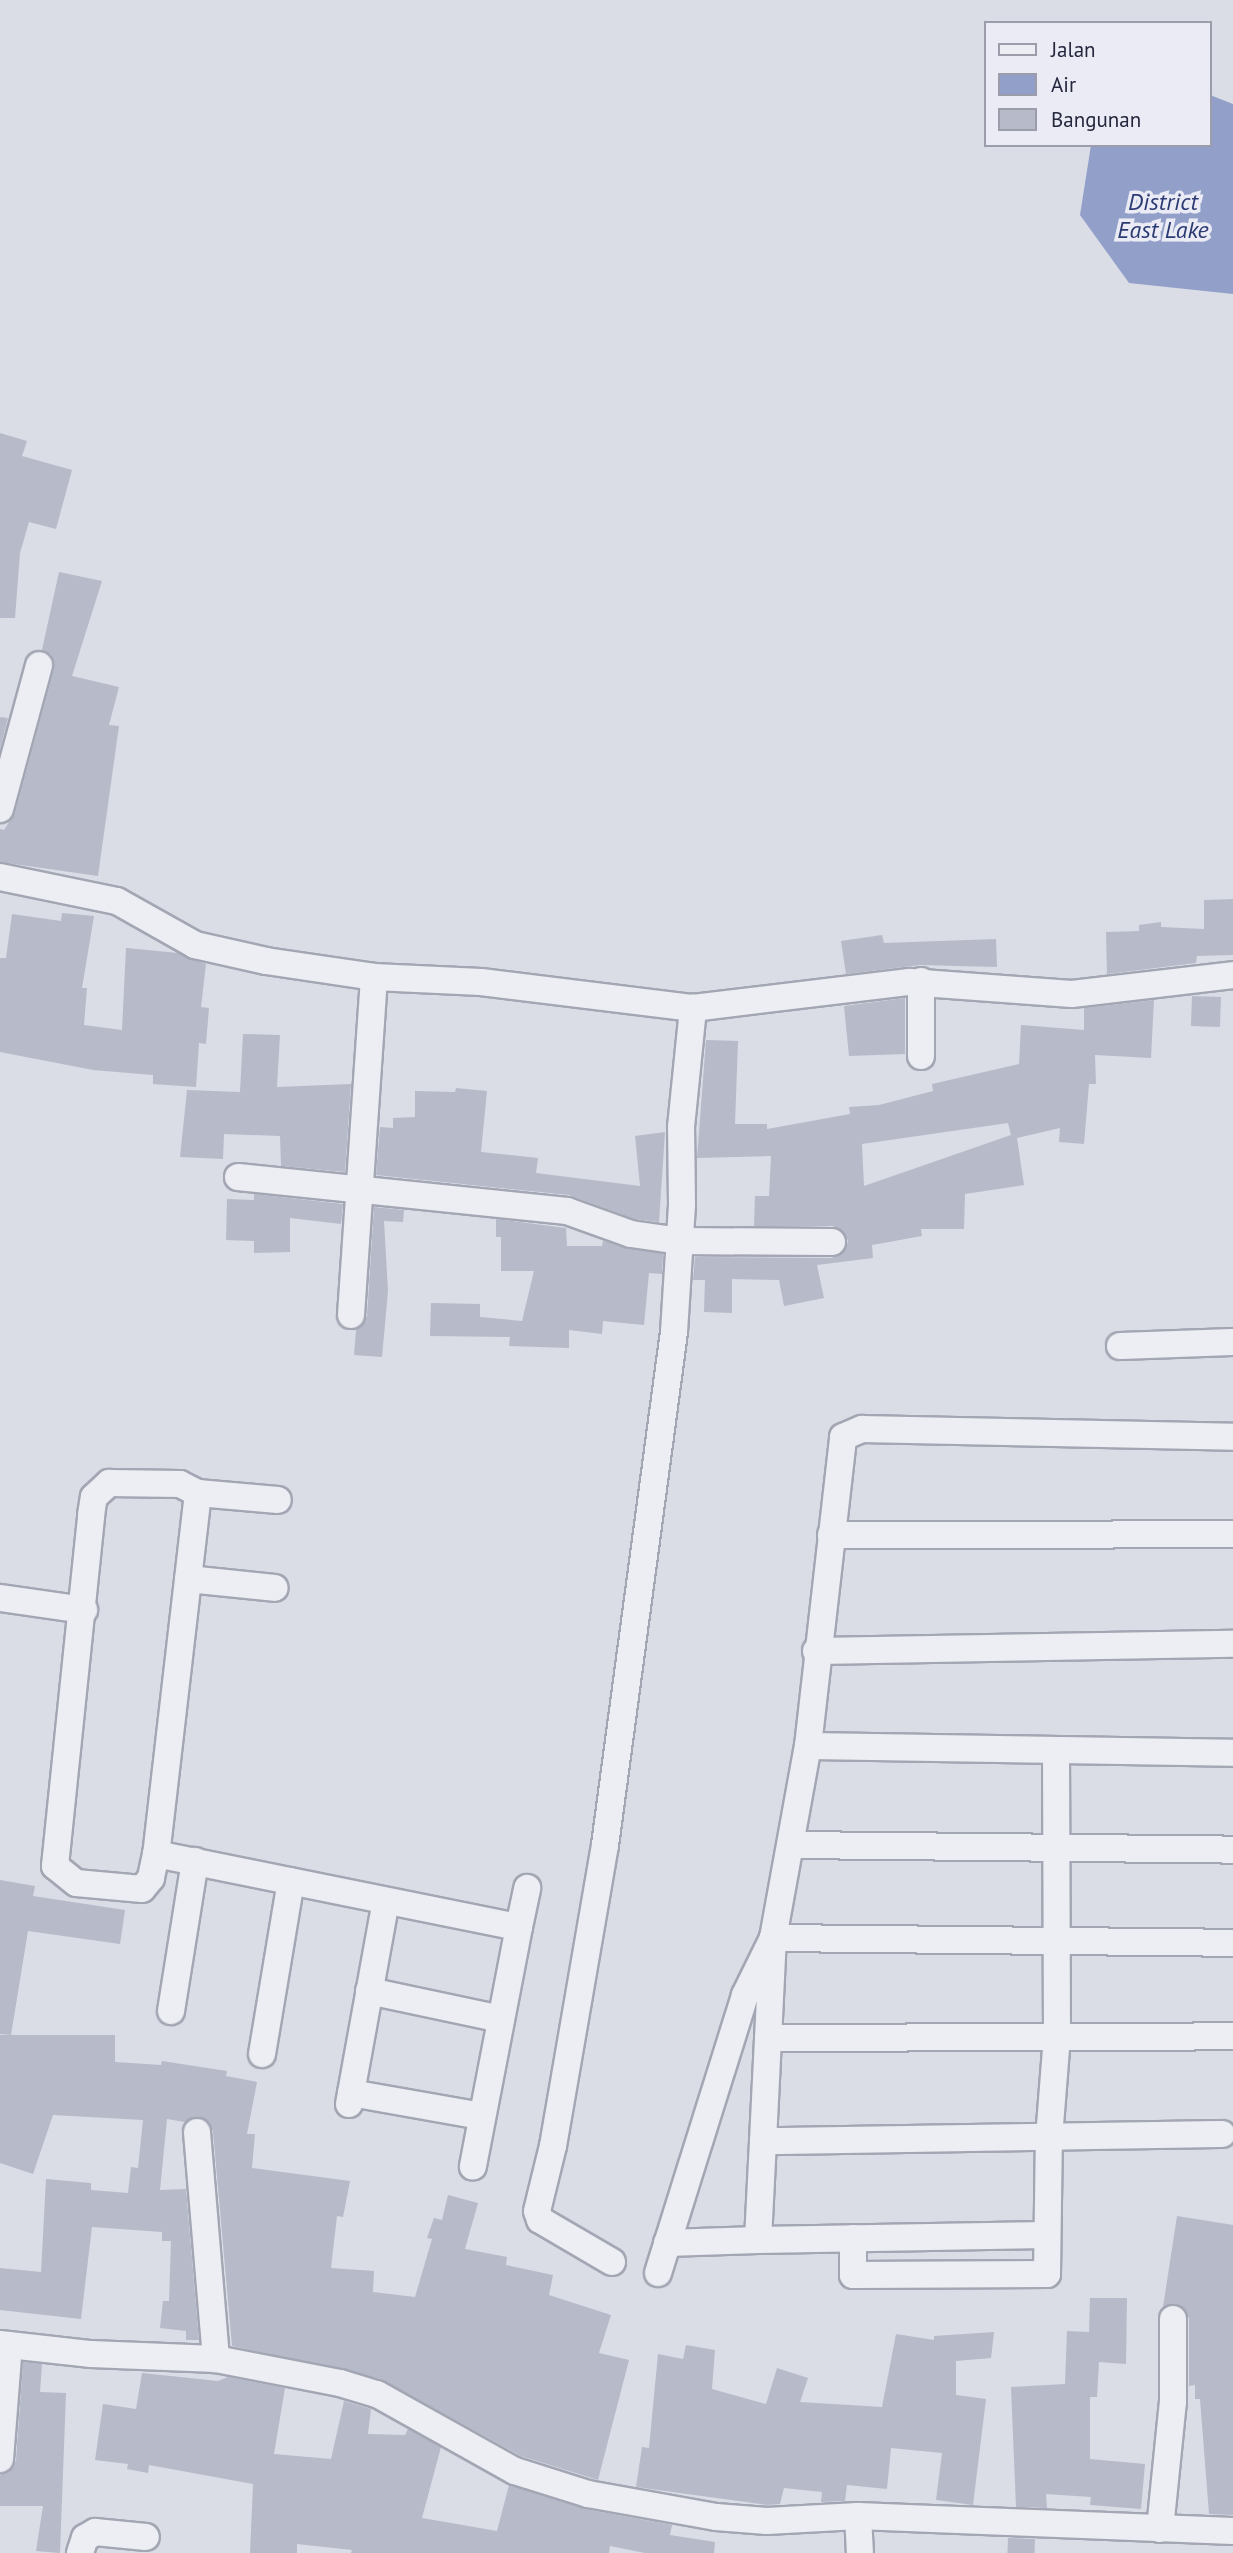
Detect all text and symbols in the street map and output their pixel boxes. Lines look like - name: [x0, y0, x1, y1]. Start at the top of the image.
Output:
- legend: [984, 21, 1212, 147]
- text: Jalan: [1051, 36, 1096, 63]
- text: Air: [1051, 71, 1076, 98]
- text: Bangunan: [1051, 106, 1141, 133]
- water label: District East Lake: [1117, 188, 1209, 244]

